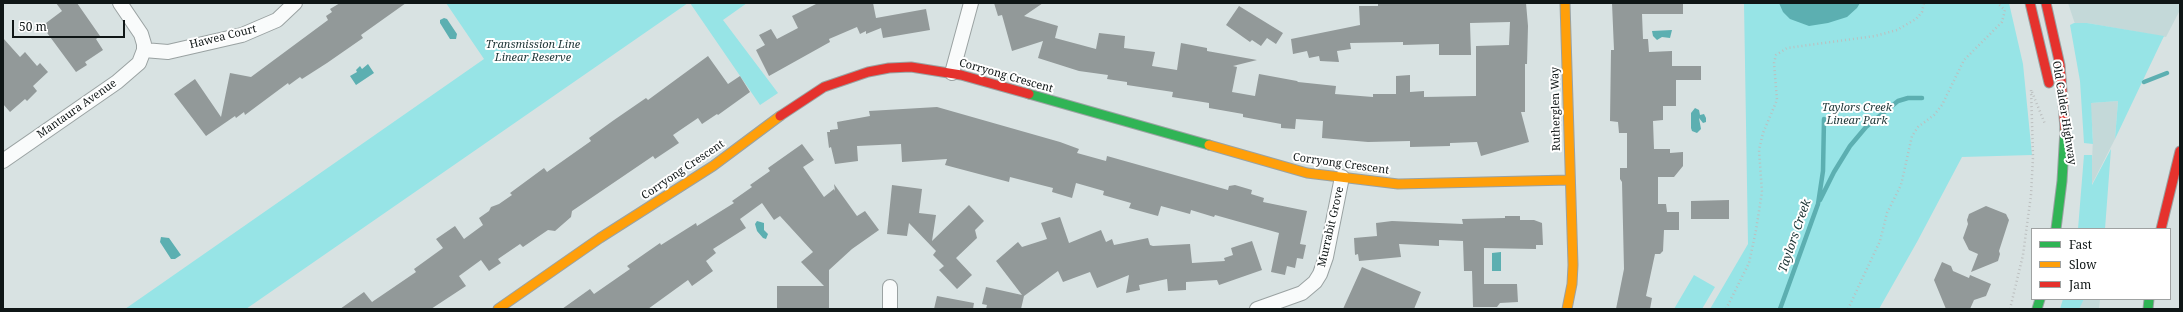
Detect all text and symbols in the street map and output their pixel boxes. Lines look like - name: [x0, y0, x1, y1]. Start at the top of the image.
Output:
- scale bar: [14, 12, 127, 38]
- text: 50 m: [19, 18, 47, 35]
- street label: Hawea Court: [188, 22, 258, 52]
- park label: Transmission Line Linear Reserve: [486, 38, 580, 64]
- street label: Corryong Crescent: [958, 56, 1054, 96]
- street label: Old Calder Highway: [2049, 60, 2079, 166]
- street label: Rutherglen Way: [1549, 67, 1563, 151]
- street label: Mantaura Avenue: [35, 77, 119, 141]
- park label: Taylors Creek Linear Park: [1822, 101, 1892, 127]
- street label: Corryong Crescent: [639, 137, 727, 203]
- street label: Corryong Crescent: [1292, 151, 1390, 177]
- street label: Murrabit Grove: [1315, 185, 1347, 269]
- water label: Taylors Creek: [1776, 198, 1814, 274]
- legend: [2031, 228, 2171, 300]
- text: Fast: [2069, 236, 2092, 253]
- text: Slow: [2069, 256, 2097, 273]
- text: Jam: [2069, 276, 2091, 293]

